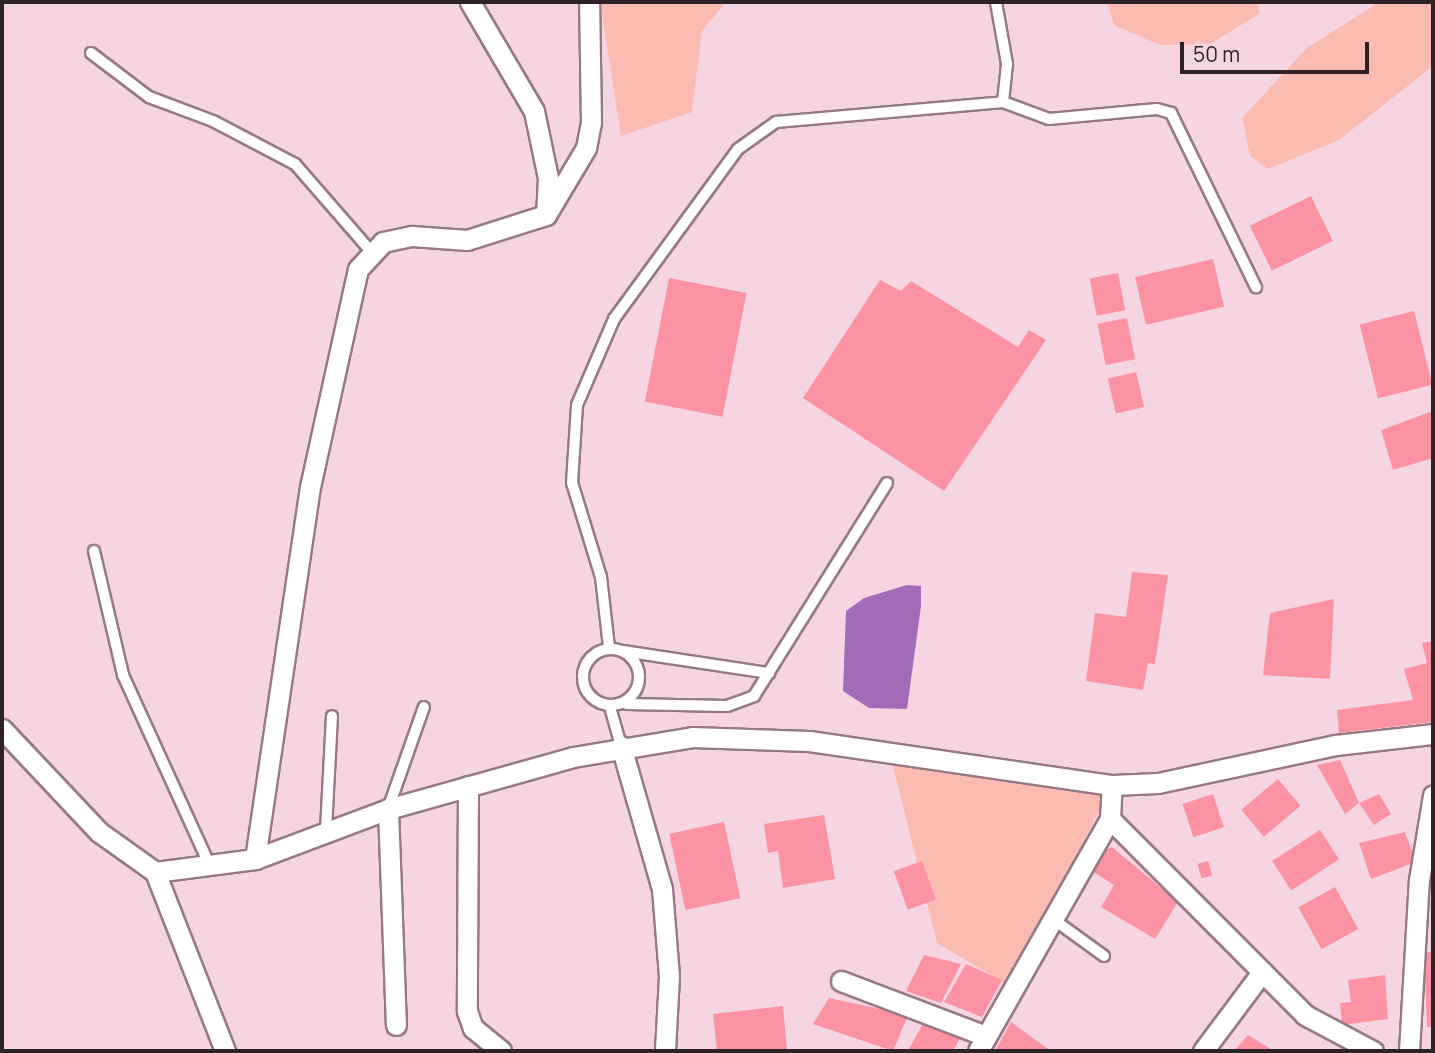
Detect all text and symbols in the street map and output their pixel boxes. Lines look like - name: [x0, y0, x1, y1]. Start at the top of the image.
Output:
- scale bar: [1183, 28, 1372, 72]
- text: 50 m: [1193, 40, 1240, 68]

